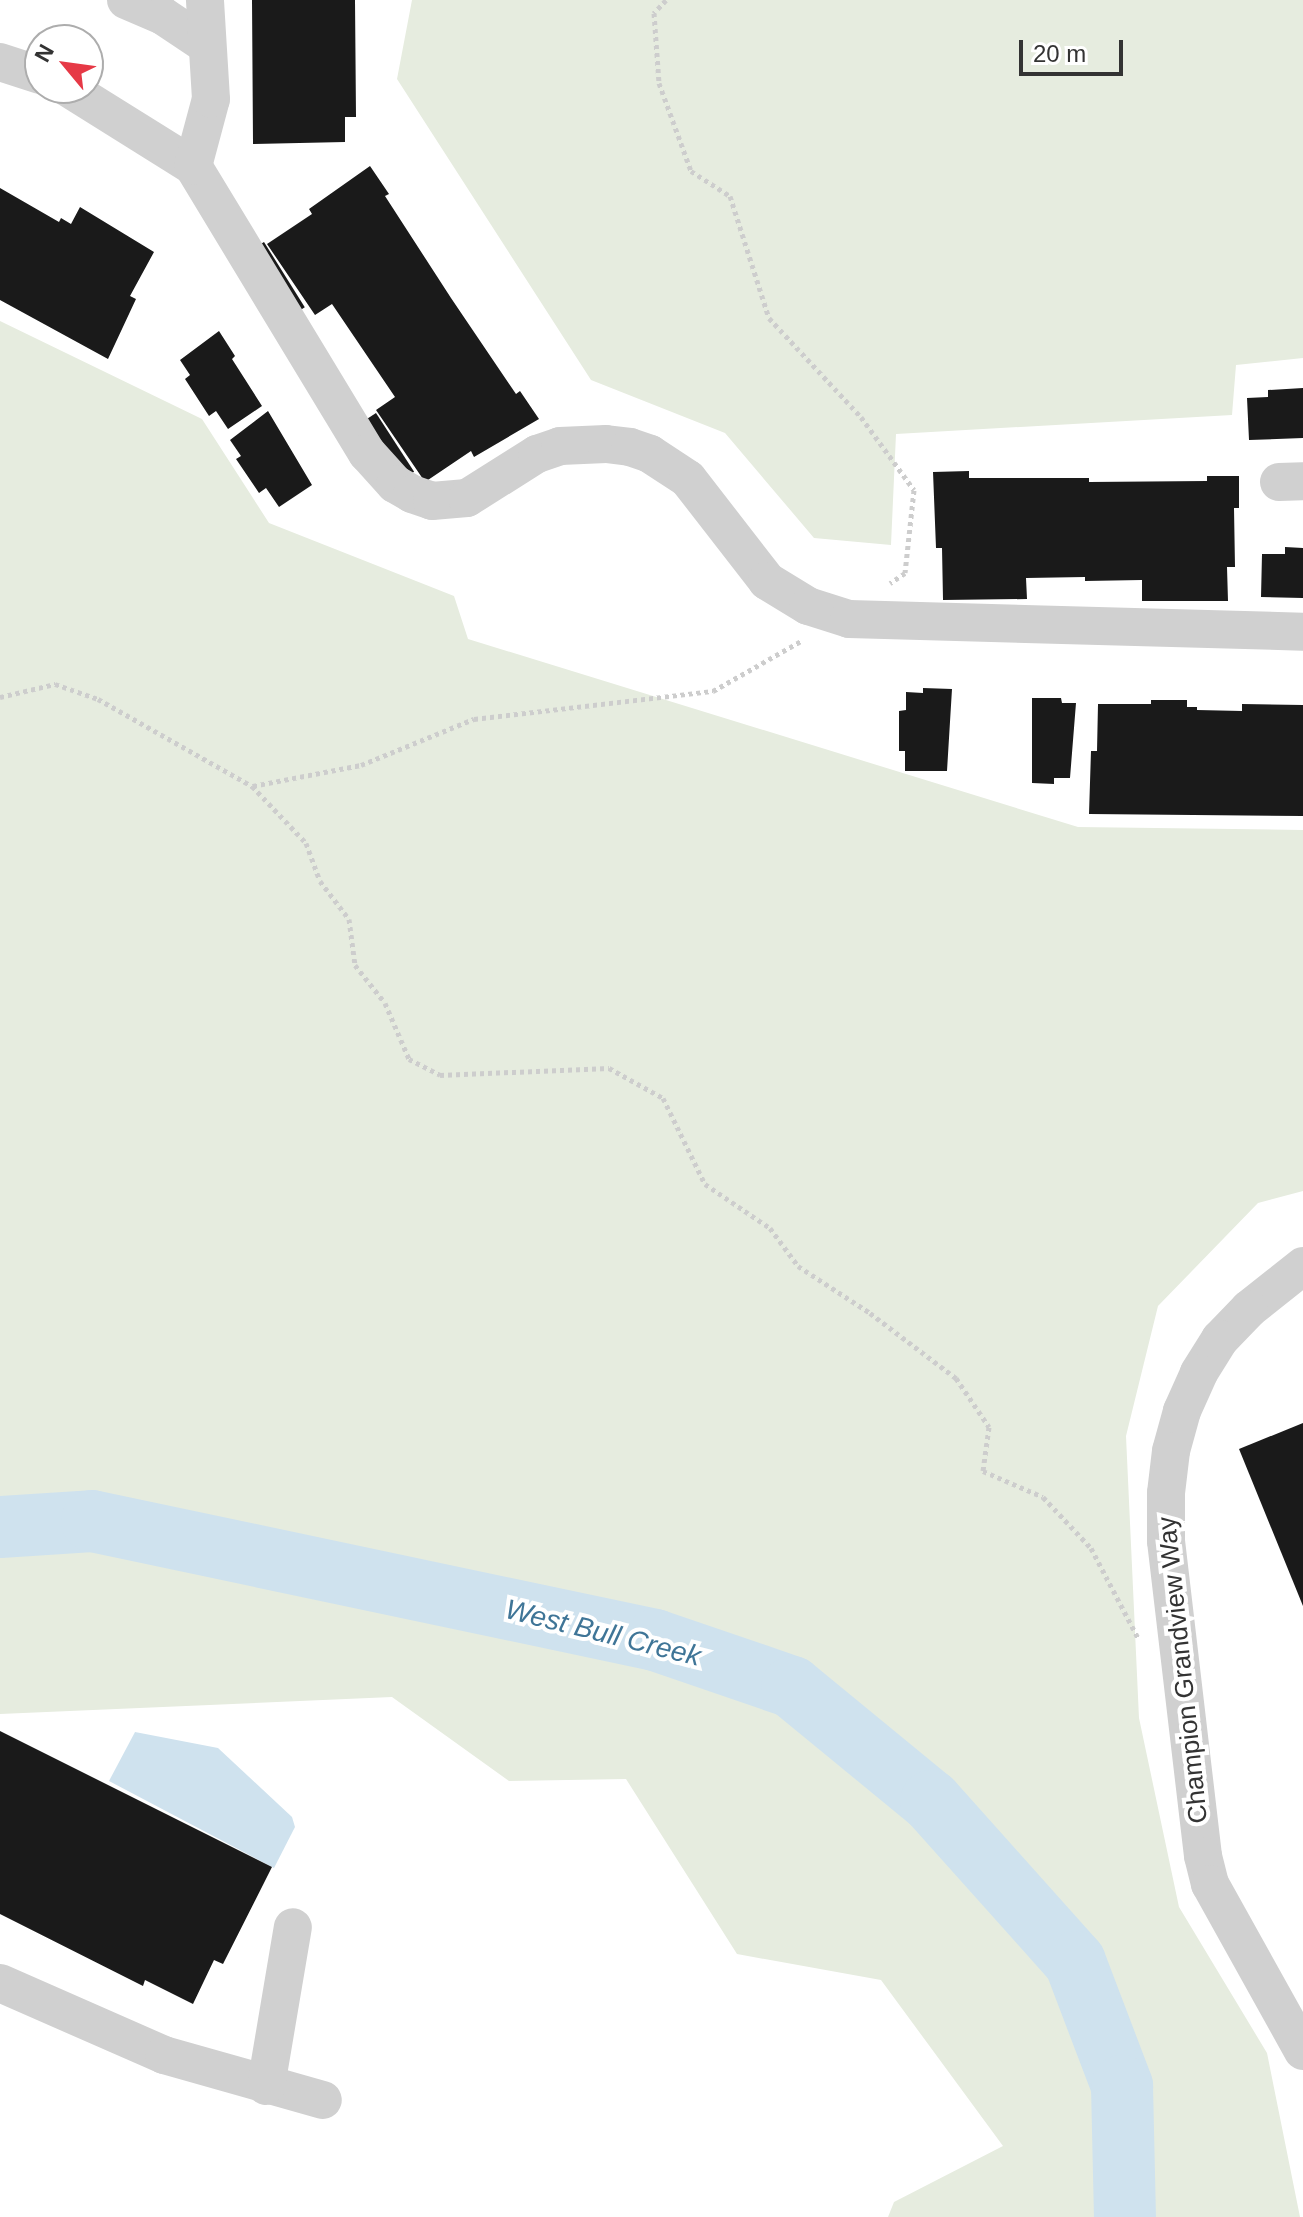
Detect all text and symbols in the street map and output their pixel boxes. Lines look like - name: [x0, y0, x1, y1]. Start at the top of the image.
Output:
- north arrow: [24, 24, 104, 104]
- scale bar: [1023, 24, 1127, 74]
- text: N: [30, 40, 59, 66]
- text: 20 m: [1033, 40, 1086, 67]
- street label: Champion Grandview Way: [1151, 1515, 1215, 1825]
- water label: West Bull Creek: [502, 1592, 704, 1674]

